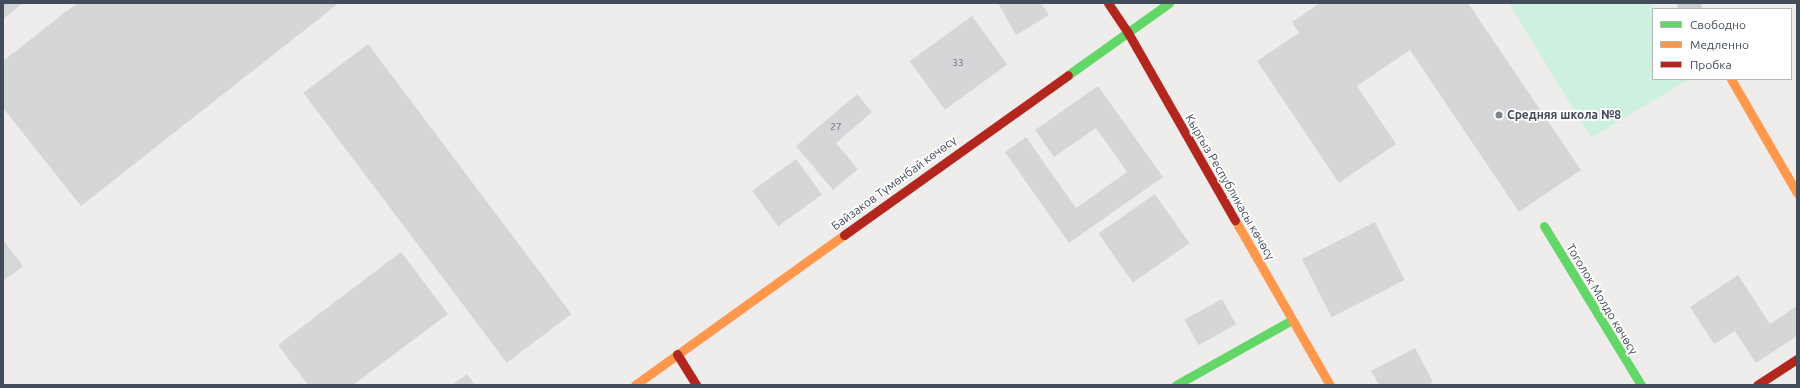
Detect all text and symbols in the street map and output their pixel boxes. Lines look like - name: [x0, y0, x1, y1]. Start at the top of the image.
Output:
- legend: [1652, 8, 1792, 80]
- text: Свободно: [1690, 18, 1746, 31]
- text: Медленно: [1690, 38, 1749, 51]
- house number: 33: [952, 57, 964, 69]
- text: Пробка: [1690, 58, 1732, 71]
- place label: Средняя школа №8: [1507, 108, 1621, 122]
- marker: Средняя школа №8: [1494, 110, 1504, 120]
- street label: Кыргыз Республикасы көчөсү: [1182, 112, 1278, 262]
- house number: 27: [830, 121, 842, 133]
- street label: Байзаков Түмөнбай көчөсү: [829, 133, 959, 233]
- street label: Тоголок Молдо көчөсү: [1563, 241, 1641, 357]

